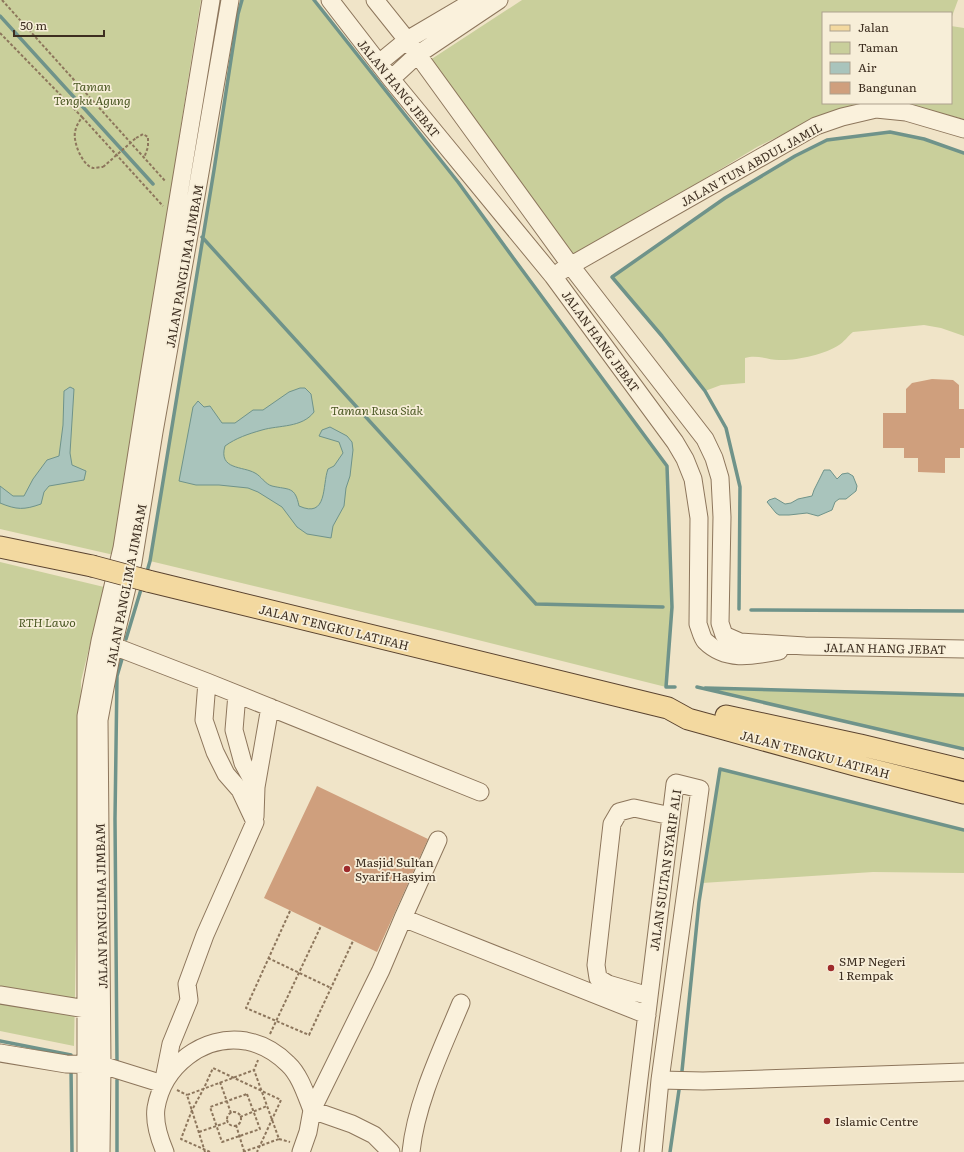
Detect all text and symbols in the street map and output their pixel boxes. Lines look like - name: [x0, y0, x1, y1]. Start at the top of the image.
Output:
- scale bar: [14, 12, 104, 38]
- legend: [822, 12, 952, 104]
- text: 50 m: [20, 16, 47, 34]
- text: Jalan: [858, 18, 889, 36]
- street label: JALAN HANG JEBAT: [354, 35, 445, 141]
- text: Taman: [858, 38, 898, 56]
- text: Air: [858, 58, 877, 76]
- park label: Taman Tengku Agung: [53, 77, 131, 109]
- text: Bangunan: [858, 78, 917, 96]
- street label: JALAN TUN ABDUL JAMIL: [677, 117, 825, 211]
- street label: JALAN PANGLIMA JIMBAM: [161, 183, 207, 349]
- street label: JALAN HANG JEBAT: [558, 286, 644, 396]
- park label: Taman Rusa Siak: [331, 401, 424, 419]
- street label: JALAN PANGLIMA JIMBAM: [101, 502, 151, 668]
- street label: JALAN TENGKU LATIFAH: [257, 600, 411, 654]
- park label: RTH Lawo: [18, 613, 76, 631]
- street label: JALAN HANG JEBAT: [824, 638, 946, 658]
- street label: JALAN TENGKU LATIFAH: [738, 725, 892, 783]
- street label: JALAN SULTAN SYARIF ALI: [645, 788, 685, 952]
- street label: JALAN PANGLIMA JIMBAM: [91, 823, 111, 989]
- place label: Masjid Sultan Syarif Hasyim: [355, 853, 436, 885]
- marker: Masjid Sultan Syarif Hasyim: [342, 864, 352, 874]
- place label: SMP Negeri 1 Rempak: [839, 952, 906, 984]
- marker: SMP Negeri 1 Rempak: [826, 963, 836, 973]
- place label: Islamic Centre: [835, 1112, 918, 1130]
- marker: Islamic Centre: [822, 1116, 832, 1126]

